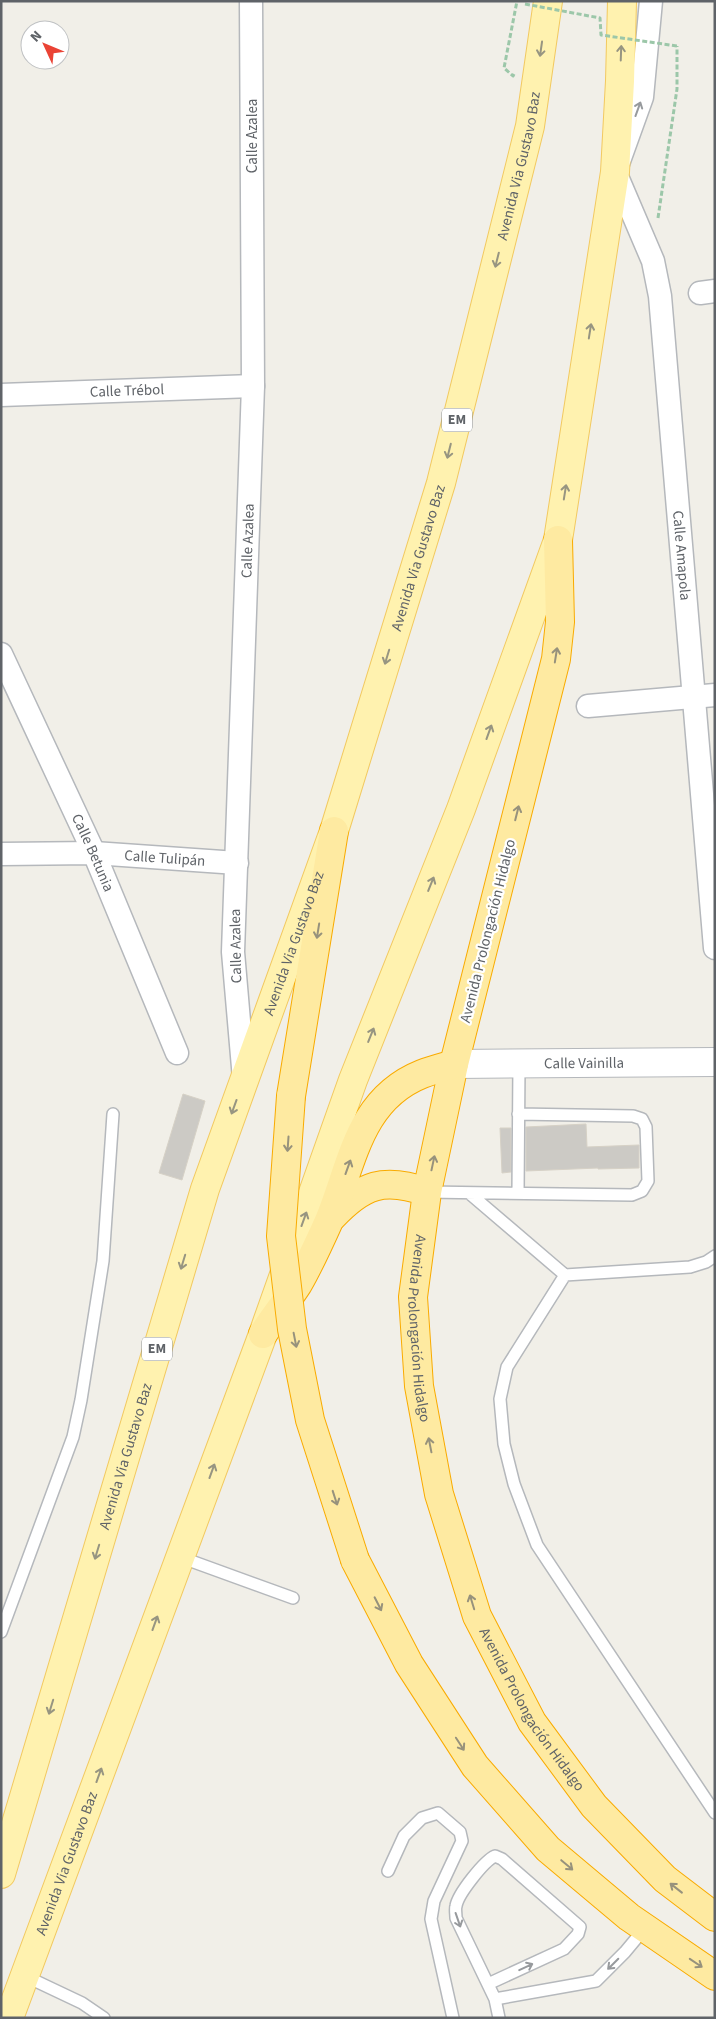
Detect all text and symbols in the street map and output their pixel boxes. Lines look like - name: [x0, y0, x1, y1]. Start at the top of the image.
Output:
- north arrow: [20, 20, 70, 70]
- text: N: [26, 26, 47, 47]
- one-way arrow: [536, 41, 546, 57]
- one-way arrow: [616, 45, 626, 62]
- street label: Avenida Via Gustavo Baz: [491, 90, 545, 242]
- street label: Calle Azalea: [242, 99, 263, 173]
- one-way arrow: [634, 102, 643, 118]
- one-way arrow: [492, 251, 501, 267]
- one-way arrow: [585, 323, 595, 339]
- street label: Calle Trébol: [89, 379, 165, 402]
- road number: EM: [442, 408, 472, 432]
- one-way arrow: [444, 443, 453, 459]
- street label: Avenida Via Gustavo Baz: [386, 482, 450, 634]
- one-way arrow: [560, 484, 570, 500]
- street label: Calle Azalea: [236, 503, 259, 578]
- street label: Calle Amapola: [668, 510, 696, 601]
- one-way arrow: [551, 648, 561, 664]
- one-way arrow: [382, 649, 392, 665]
- one-way arrow: [485, 724, 494, 740]
- one-way arrow: [513, 806, 522, 822]
- street label: Calle Betunia: [67, 810, 119, 895]
- street label: Avenida Prolongación Hidalgo: [455, 837, 521, 1025]
- street label: Calle Tulipán: [124, 845, 206, 871]
- street label: Avenida Via Gustavo Baz: [258, 868, 329, 1018]
- one-way arrow: [428, 876, 437, 891]
- street label: Calle Azalea: [225, 909, 247, 983]
- one-way arrow: [313, 923, 323, 939]
- one-way arrow: [368, 1027, 377, 1042]
- street label: Calle Vainilla: [544, 1052, 624, 1074]
- one-way arrow: [229, 1099, 238, 1115]
- one-way arrow: [283, 1136, 292, 1152]
- one-way arrow: [429, 1155, 438, 1171]
- one-way arrow: [344, 1160, 353, 1175]
- one-way arrow: [300, 1212, 309, 1227]
- street label: Avenida Prolongación Hidalgo: [402, 1233, 436, 1424]
- one-way arrow: [178, 1253, 188, 1269]
- one-way arrow: [290, 1332, 300, 1348]
- road number: EM: [142, 1338, 172, 1360]
- street label: Avenida Via Gustavo Baz: [94, 1380, 157, 1532]
- one-way arrow: [424, 1437, 434, 1453]
- one-way arrow: [208, 1463, 217, 1479]
- one-way arrow: [331, 1489, 340, 1505]
- one-way arrow: [92, 1543, 102, 1559]
- one-way arrow: [467, 1594, 477, 1610]
- one-way arrow: [373, 1596, 383, 1611]
- one-way arrow: [151, 1616, 161, 1631]
- street label: Avenida Prolongación Hidalgo: [474, 1624, 590, 1795]
- one-way arrow: [45, 1699, 55, 1715]
- one-way arrow: [455, 1736, 465, 1750]
- one-way arrow: [95, 1768, 104, 1783]
- street label: Avenida Via Gustavo Baz: [30, 1788, 103, 1938]
- one-way arrow: [560, 1859, 573, 1870]
- one-way arrow: [670, 1882, 683, 1893]
- one-way arrow: [454, 1912, 464, 1928]
- one-way arrow: [607, 1958, 619, 1971]
- one-way arrow: [689, 1958, 703, 1968]
- one-way arrow: [518, 1962, 533, 1971]

